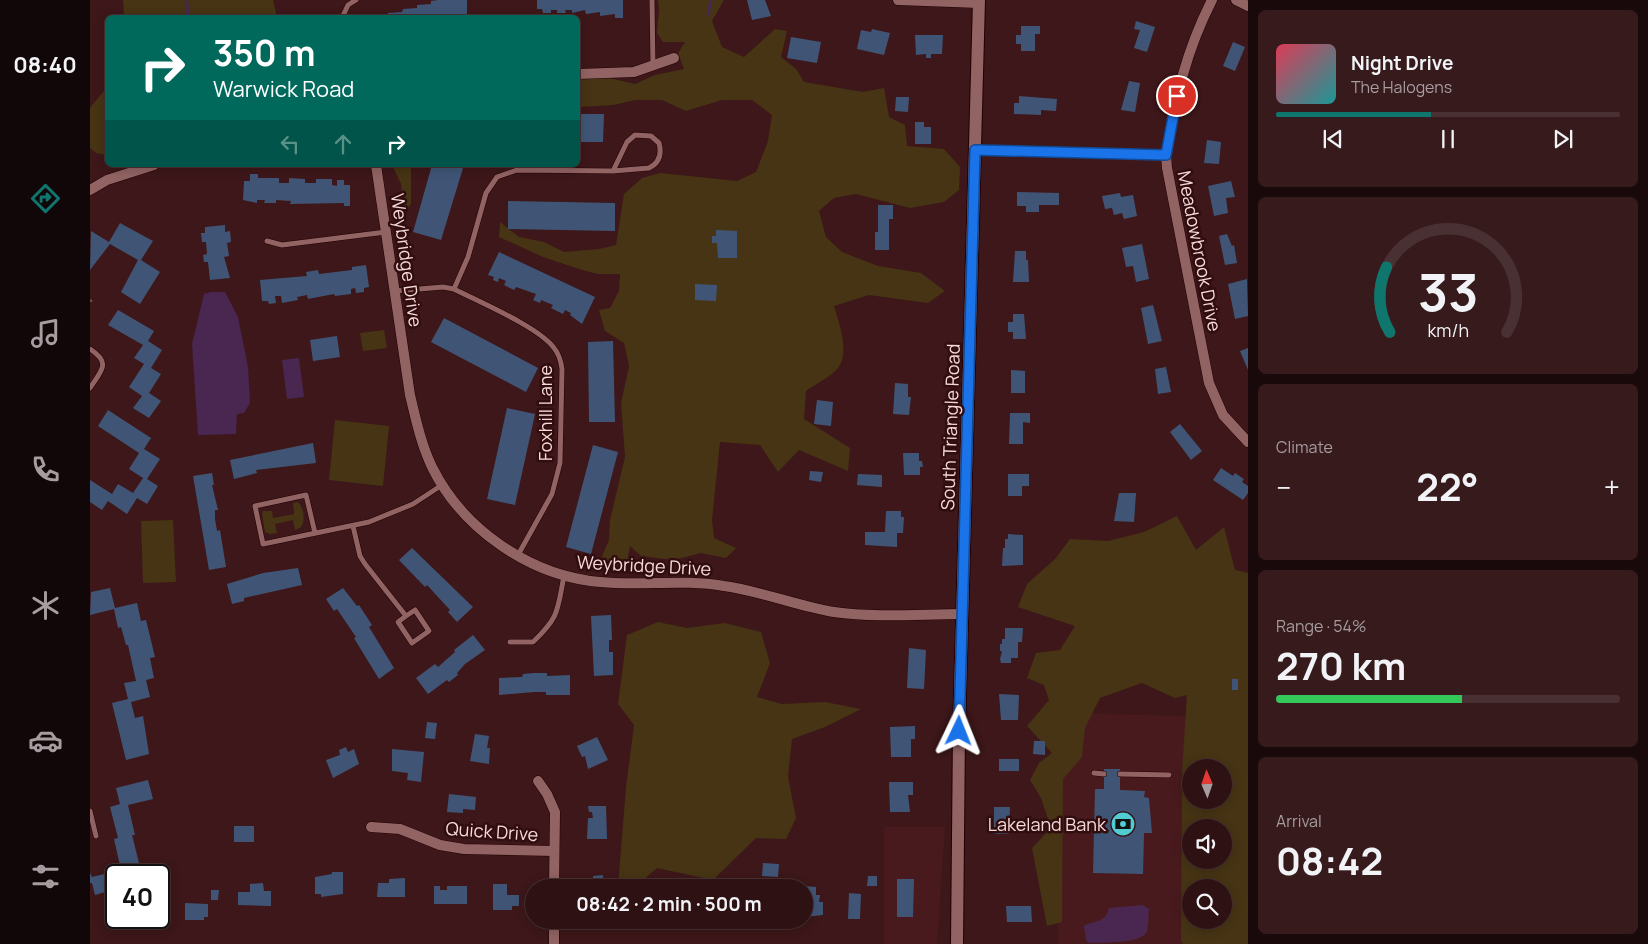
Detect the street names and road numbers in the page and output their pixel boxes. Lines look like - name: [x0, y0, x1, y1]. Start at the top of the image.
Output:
- street label: Meadowbrook Drive: [1173, 169, 1227, 333]
- street label: Weybridge Drive: [386, 192, 428, 328]
- street label: South Triangle Road: [935, 343, 965, 511]
- street label: Foxhill Lane: [533, 365, 557, 461]
- street label: Weybridge Drive: [576, 549, 712, 581]
- street label: Quick Drive: [445, 816, 539, 846]

